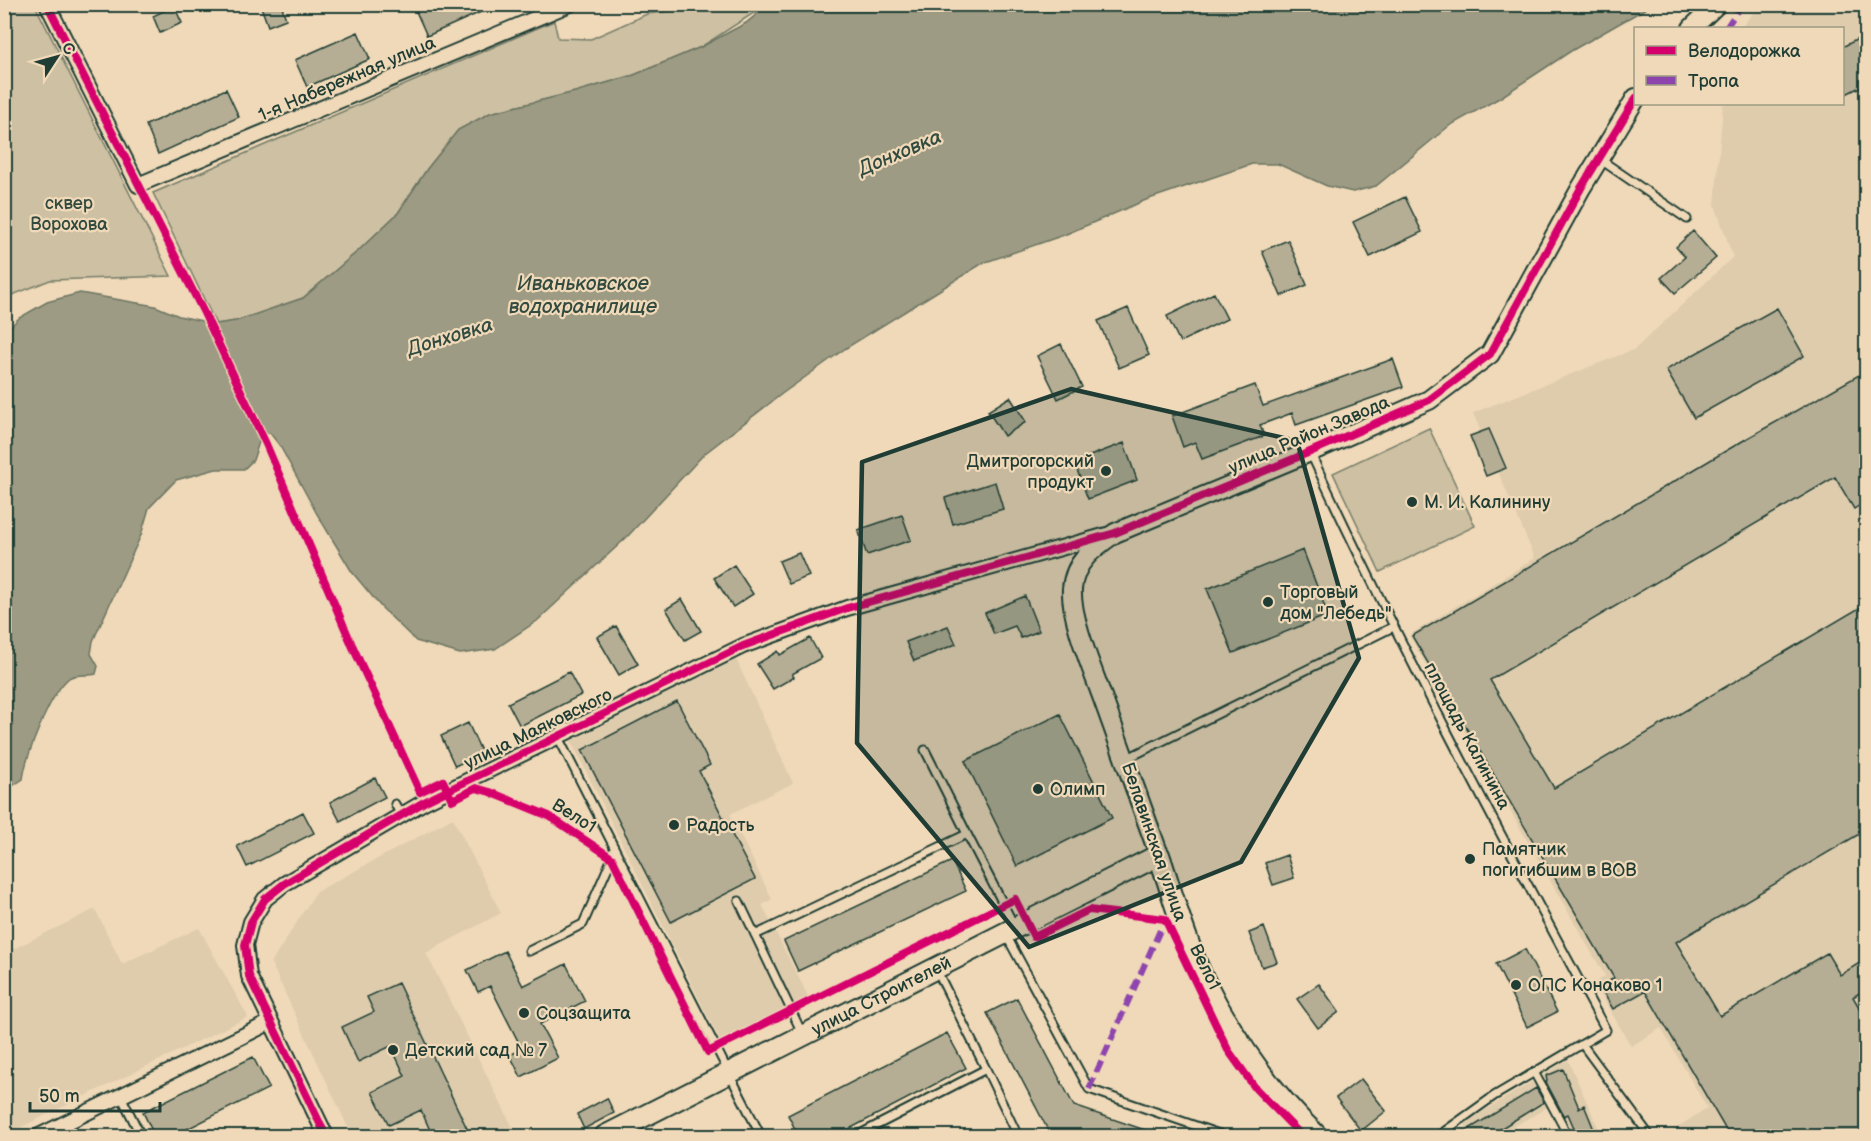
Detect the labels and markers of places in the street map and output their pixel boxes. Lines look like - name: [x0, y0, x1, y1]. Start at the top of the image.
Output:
- place label: Дмитрогорский продукт: [967, 451, 1095, 493]
- marker: Дмитрогорский продукт: [1099, 464, 1113, 478]
- place label: М. И. Калинину: [1424, 492, 1551, 513]
- marker: М. И. Калинину: [1405, 495, 1419, 509]
- place label: Торговый дом "Лебедь": [1280, 582, 1392, 624]
- marker: Торговый дом "Лебедь": [1261, 595, 1275, 609]
- place label: Олимп: [1050, 779, 1106, 800]
- marker: Олимп: [1031, 782, 1045, 796]
- place label: Радость: [686, 815, 755, 836]
- marker: Радость: [667, 818, 681, 832]
- place label: Памятник погигибшим в ВОВ: [1482, 839, 1637, 881]
- marker: Памятник погигибшим в ВОВ: [1463, 852, 1477, 866]
- place label: ОПС Конаково 1: [1528, 975, 1663, 996]
- marker: ОПС Конаково 1: [1509, 978, 1523, 992]
- place label: Соцзащита: [536, 1003, 631, 1024]
- marker: Соцзащита: [517, 1006, 531, 1020]
- place label: Детский сад № 7: [405, 1040, 547, 1061]
- marker: Детский сад № 7: [386, 1043, 400, 1057]

